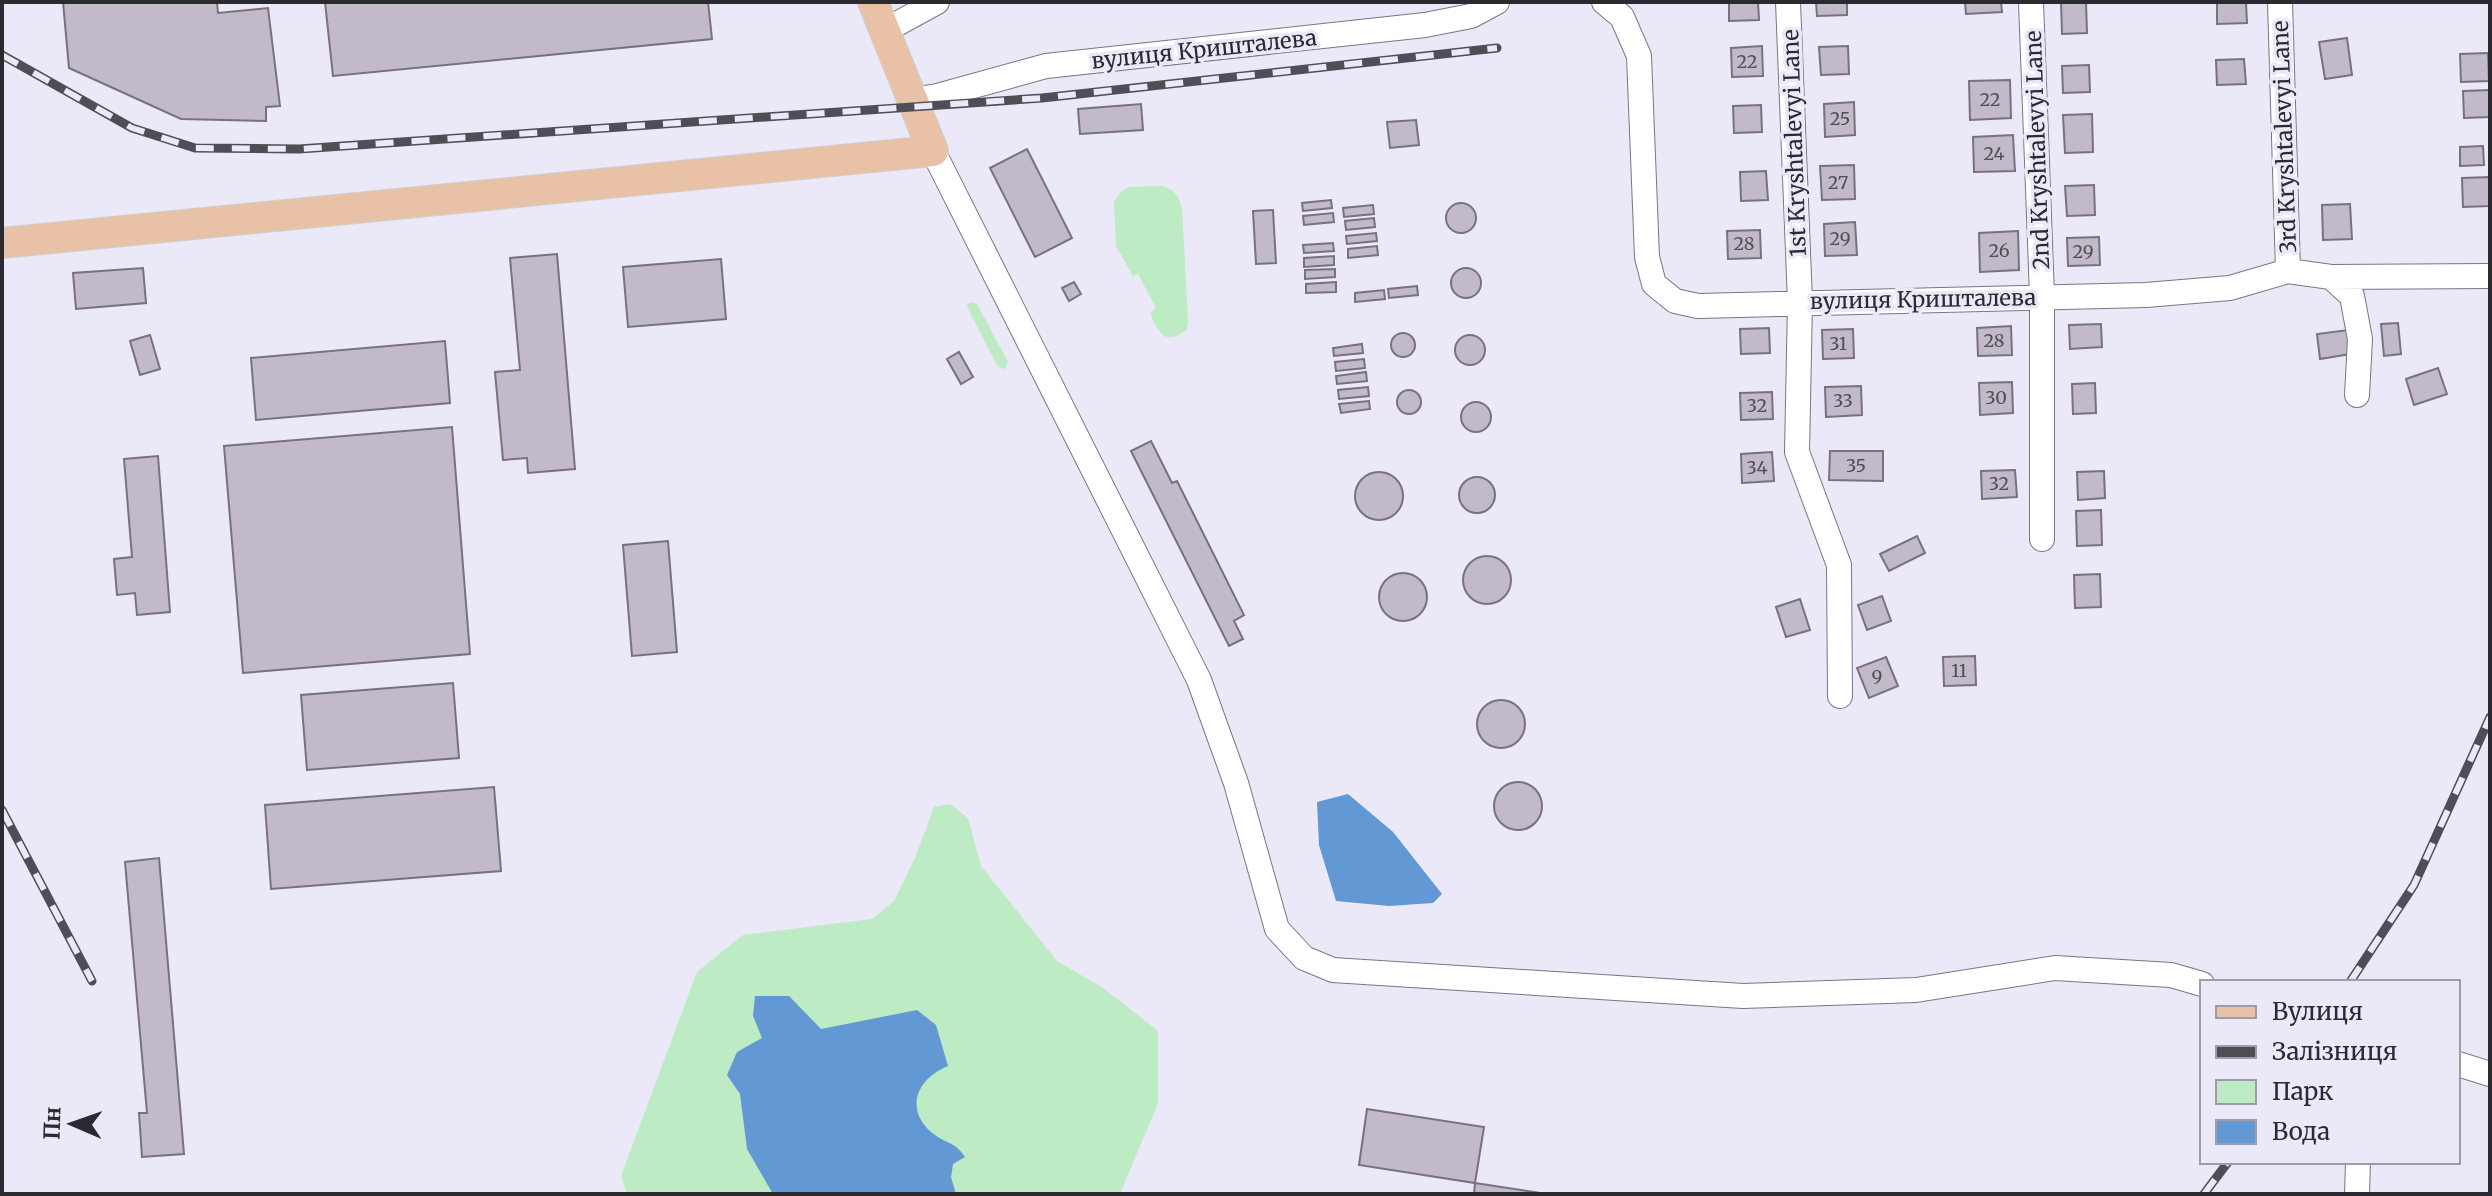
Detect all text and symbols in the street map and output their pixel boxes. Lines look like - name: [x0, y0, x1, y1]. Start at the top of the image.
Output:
- street label: 3rd Kryshtalevyi Lane: [2266, 20, 2302, 254]
- street label: вулиця Кришталева: [1090, 23, 1318, 75]
- street label: 1st Kryshtalevyi Lane: [1776, 29, 1812, 257]
- street label: 2nd Kryshtalevyi Lane: [2019, 30, 2055, 270]
- house number: 22: [1736, 50, 1758, 73]
- house number: 22: [1979, 88, 2001, 111]
- house number: 25: [1830, 107, 1850, 130]
- house number: 24: [1983, 142, 2005, 165]
- house number: 27: [1828, 171, 1848, 194]
- house number: 29: [1829, 227, 1851, 250]
- house number: 28: [1733, 232, 1755, 255]
- house number: 26: [1988, 239, 2010, 262]
- house number: 29: [2072, 240, 2094, 263]
- street label: вулиця Кришталева: [1810, 283, 2037, 315]
- house number: 28: [1983, 329, 2005, 352]
- house number: 31: [1829, 332, 1847, 355]
- house number: 30: [1985, 386, 2007, 409]
- house number: 33: [1833, 389, 1853, 412]
- house number: 32: [1747, 394, 1767, 417]
- house number: 35: [1846, 454, 1866, 477]
- house number: 34: [1746, 456, 1768, 479]
- house number: 32: [1989, 472, 2009, 495]
- house number: 11: [1951, 659, 1967, 682]
- house number: 9: [1872, 665, 1882, 688]
- legend: [2200, 980, 2460, 1164]
- text: Вулиця: [2272, 996, 2363, 1027]
- text: Залізниця: [2272, 1036, 2397, 1067]
- text: Парк: [2272, 1076, 2333, 1107]
- north arrow: [32, 1084, 112, 1164]
- text: Пн: [37, 1106, 67, 1140]
- text: Вода: [2272, 1116, 2330, 1147]

